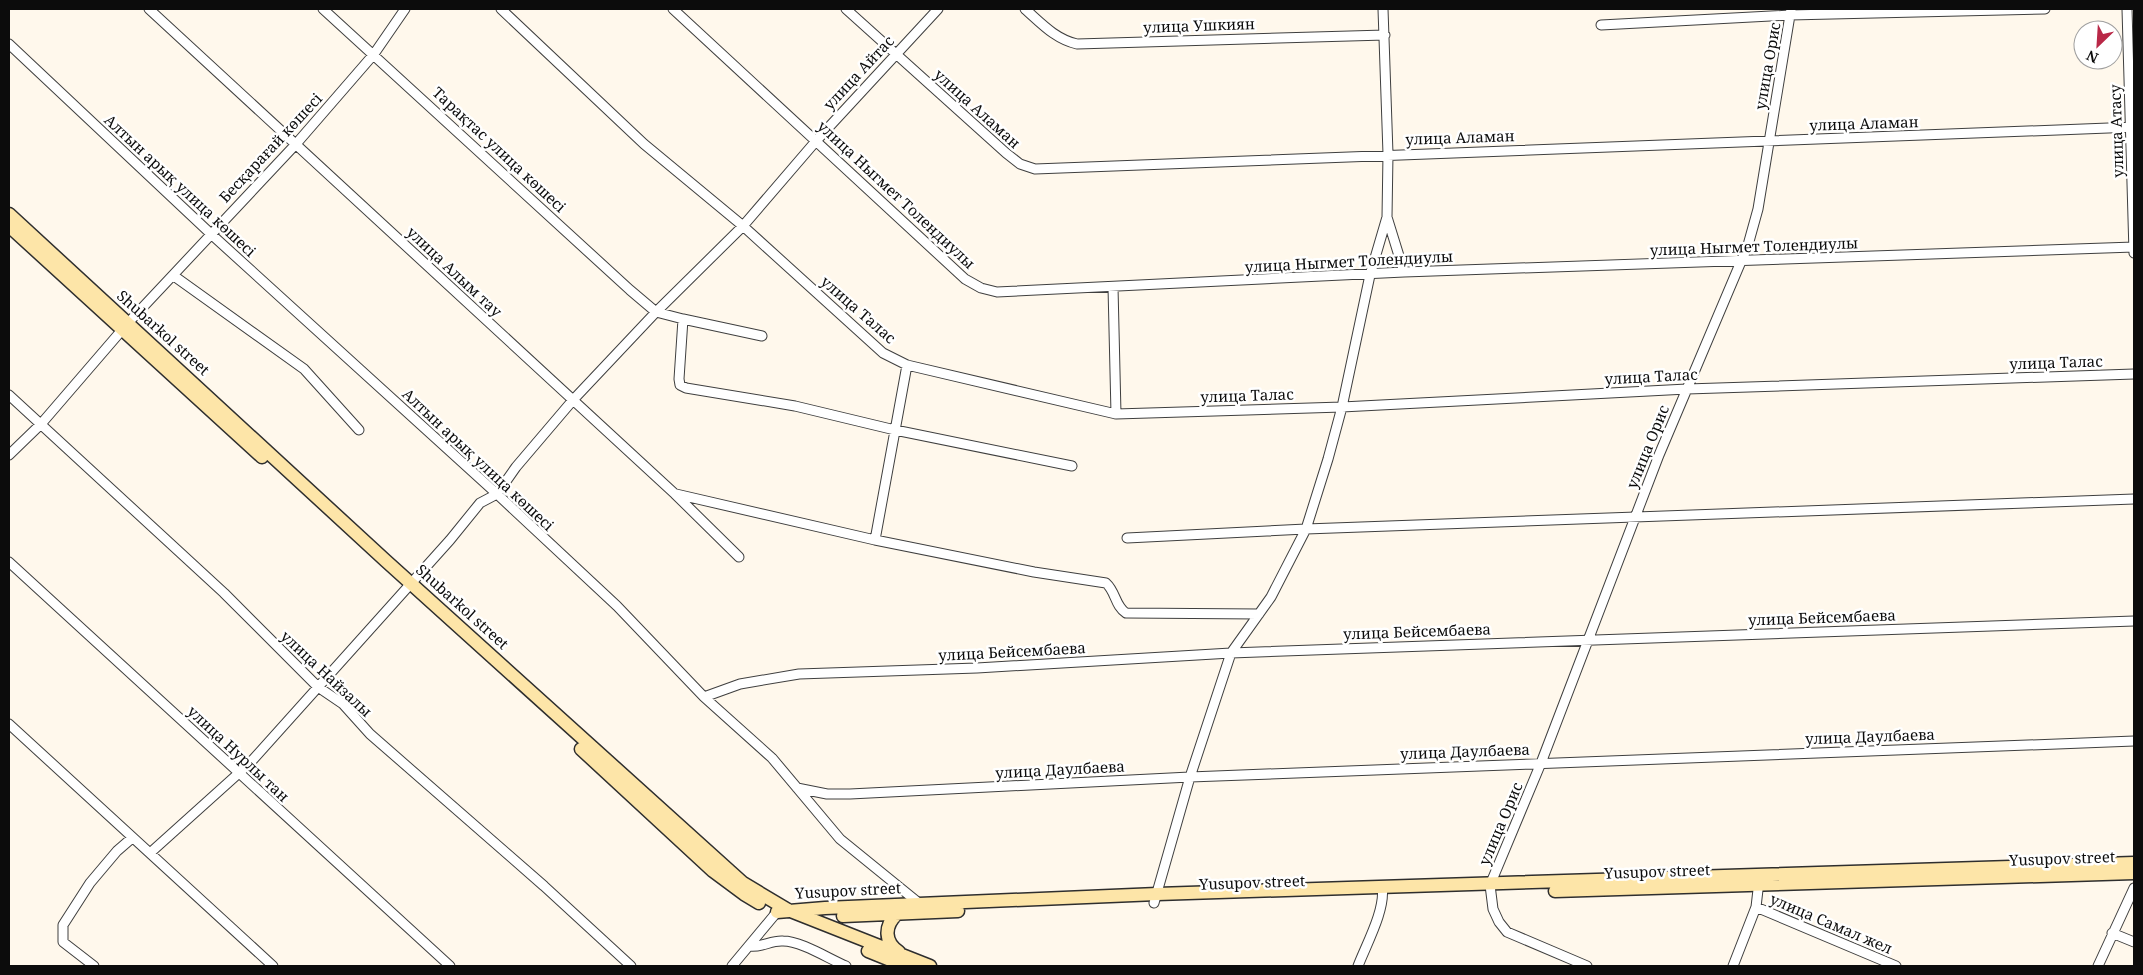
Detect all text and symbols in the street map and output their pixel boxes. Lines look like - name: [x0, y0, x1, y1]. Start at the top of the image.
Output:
- street label: улица Ушкиян: [1143, 13, 1255, 37]
- north arrow: [2073, 20, 2123, 70]
- street label: улица Орис: [1749, 21, 1785, 111]
- street label: улица Айтас: [819, 31, 898, 114]
- text: N: [2083, 46, 2101, 68]
- street label: улица Аламан: [930, 64, 1025, 152]
- street label: Тарақтас улица көшесі: [429, 82, 571, 217]
- street label: улица Атасу: [2104, 84, 2128, 178]
- street label: Бесқарағай көшесі: [214, 88, 326, 206]
- street label: Алтын арық улица көшесі: [101, 110, 261, 261]
- street label: улица Аламан: [1809, 111, 1919, 135]
- street label: улица Ныгмет Толендиулы: [814, 116, 980, 273]
- street label: улица Аламан: [1405, 125, 1515, 149]
- street label: улица Алым тау: [403, 222, 507, 321]
- street label: улица Ныгмет Толендиулы: [1649, 232, 1859, 260]
- street label: улица Ныгмет Толендиулы: [1244, 246, 1454, 276]
- street label: улица Талас: [817, 271, 900, 347]
- street label: Shubarkol street: [113, 285, 214, 379]
- street label: улица Талас: [2009, 350, 2103, 374]
- street label: улица Талас: [1604, 364, 1698, 388]
- street label: улица Талас: [1200, 383, 1294, 407]
- street label: Алтын арық улица көшесі: [399, 384, 559, 535]
- street label: улица Орис: [1621, 402, 1673, 491]
- street label: Shubarkol street: [412, 559, 513, 653]
- street label: улица Бейсембаева: [1748, 604, 1896, 630]
- street label: улица Бейсембаева: [1343, 618, 1491, 644]
- street label: улица Найзалы: [277, 626, 377, 721]
- street label: улица Бейсембаева: [938, 637, 1086, 665]
- street label: улица Нурлы тан: [184, 701, 294, 806]
- street label: улица Даулбаева: [1805, 724, 1935, 748]
- street label: улица Даулбаева: [1400, 739, 1530, 763]
- street label: улица Даулбаева: [995, 756, 1125, 782]
- street label: улица Орис: [1474, 779, 1527, 868]
- street label: Yusupov street: [2008, 846, 2115, 870]
- street label: Yusupov street: [1603, 859, 1710, 883]
- street label: Yusupov street: [1198, 870, 1305, 894]
- street label: Yusupov street: [793, 877, 901, 903]
- street label: улица Самал жел: [1767, 888, 1896, 958]

